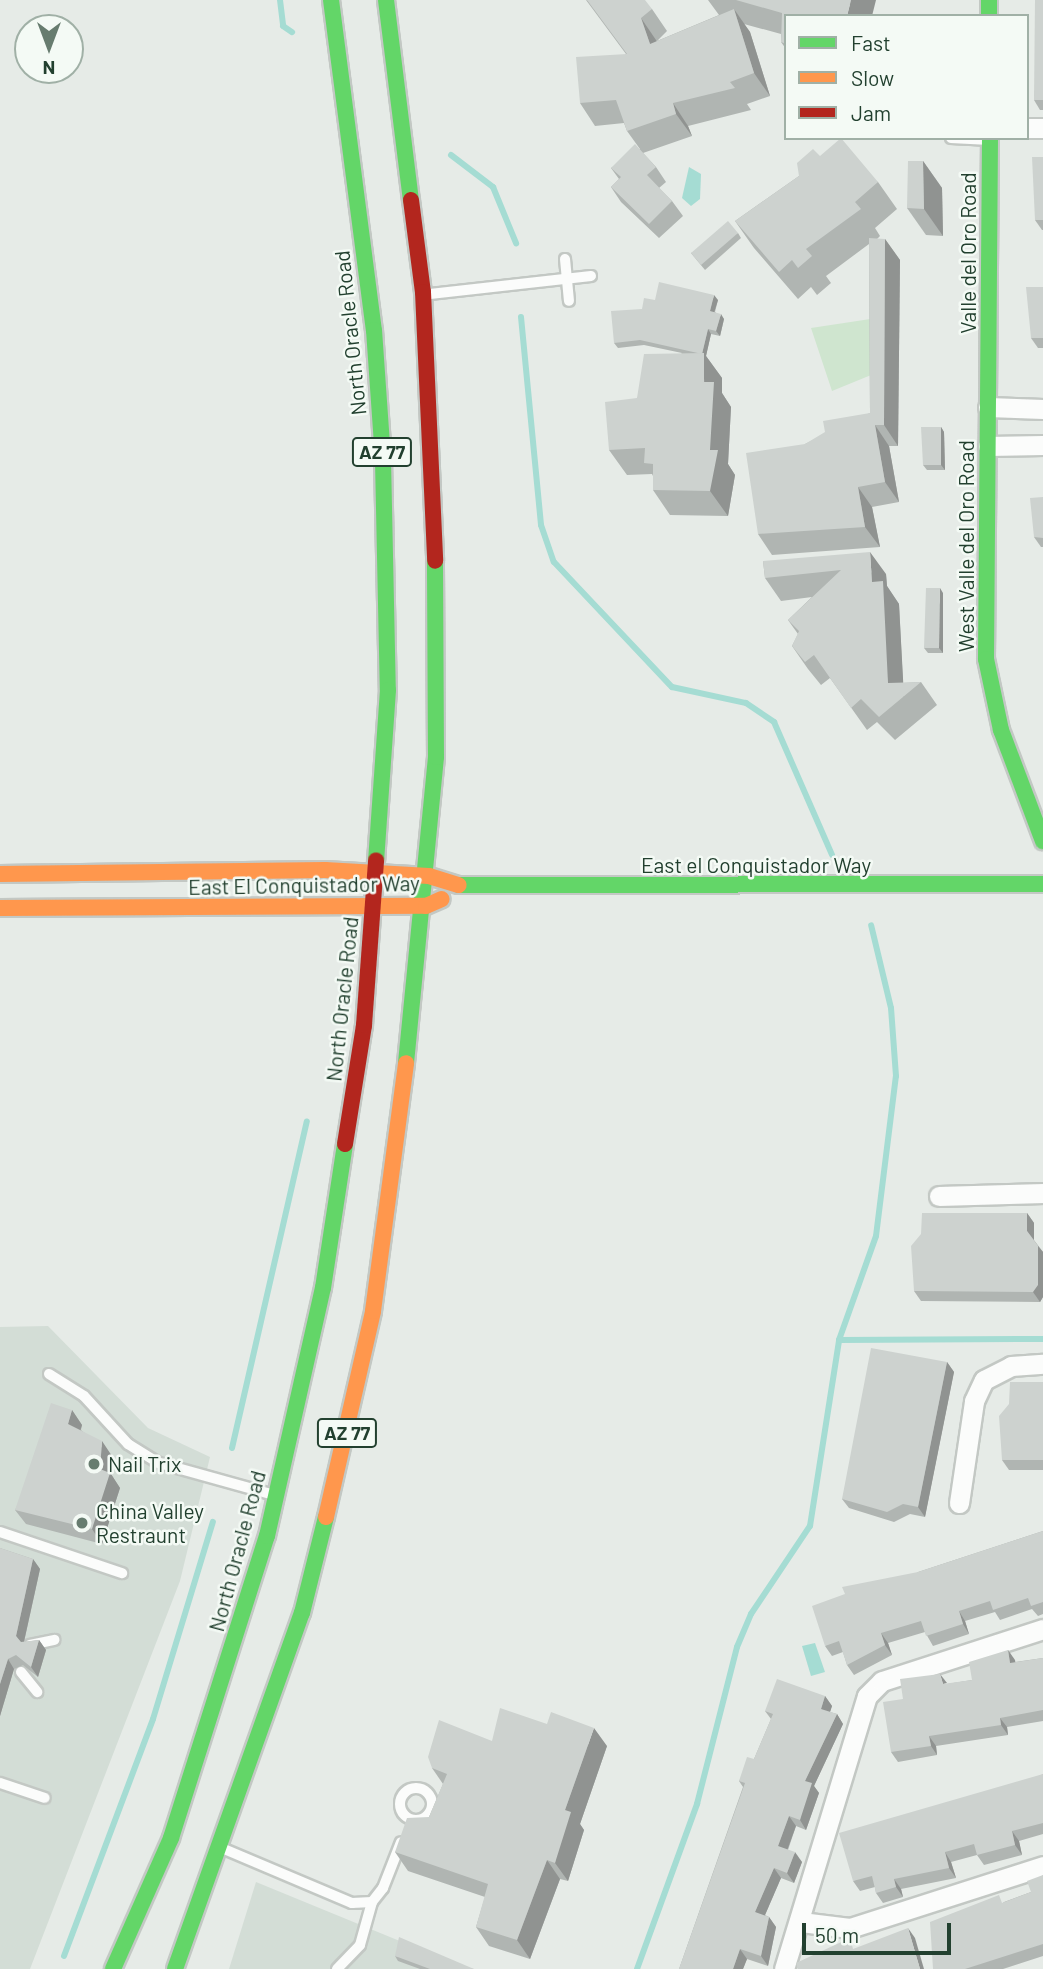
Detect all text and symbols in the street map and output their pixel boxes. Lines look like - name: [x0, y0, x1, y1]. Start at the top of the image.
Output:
- north arrow: [14, 14, 84, 84]
- legend: [784, 14, 1029, 140]
- text: Fast: [851, 30, 891, 55]
- text: N: [43, 57, 55, 80]
- text: Slow: [851, 65, 894, 90]
- text: Jam: [851, 100, 891, 125]
- street label: Valle del Oro Road: [955, 172, 981, 334]
- street label: North Oracle Road: [329, 249, 371, 417]
- road number: AZ 77: [350, 436, 414, 467]
- street label: West Valle del Oro Road: [953, 440, 979, 652]
- street label: East el Conquistador Way: [641, 852, 871, 878]
- street label: East El Conquistador Way: [188, 870, 420, 900]
- street label: North Oracle Road: [321, 915, 363, 1083]
- road number: AZ 77: [316, 1418, 378, 1448]
- place label: Nail Trix: [108, 1451, 181, 1477]
- marker: Nail Trix: [86, 1456, 102, 1472]
- street label: North Oracle Road: [203, 1468, 271, 1634]
- place label: China Valley Restraunt: [96, 1498, 204, 1548]
- marker: China Valley Restraunt: [74, 1515, 90, 1531]
- scale bar: [805, 1910, 954, 1954]
- text: 50 m: [815, 1922, 859, 1947]

